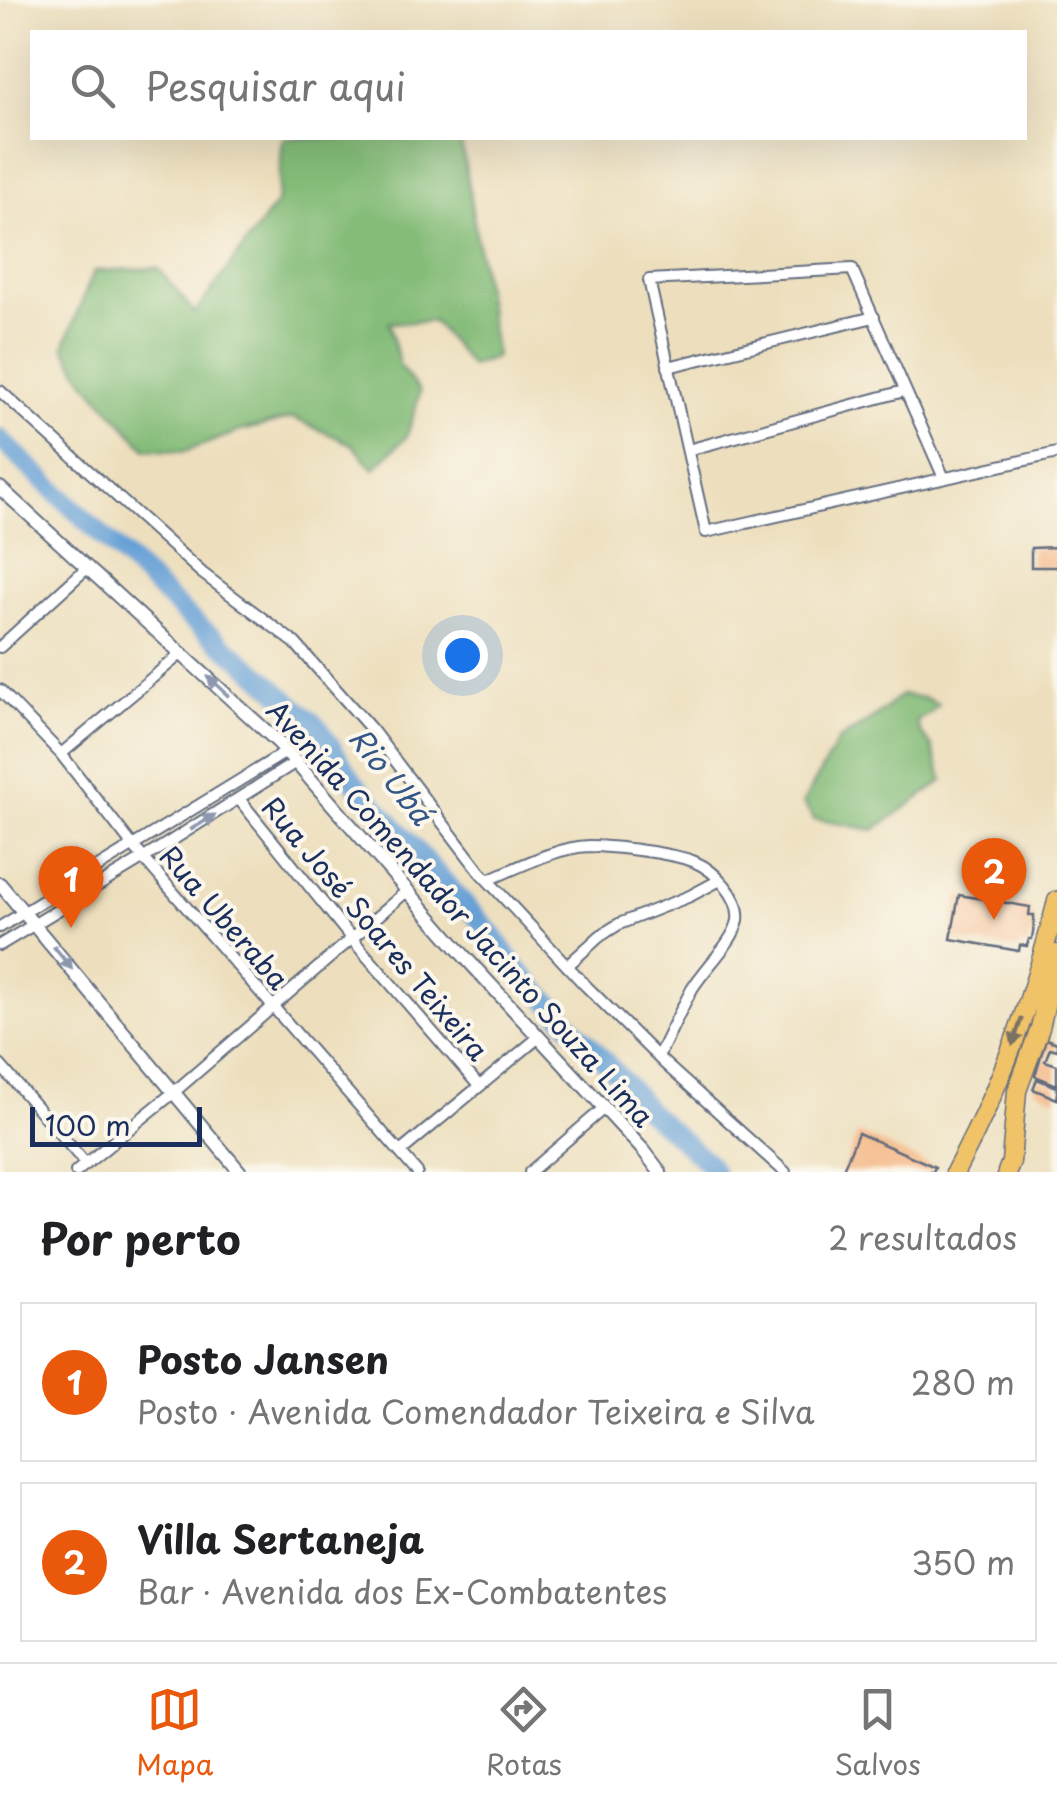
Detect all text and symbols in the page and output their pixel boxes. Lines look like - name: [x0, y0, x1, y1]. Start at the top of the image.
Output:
- search box: [30, 30, 1027, 140]
- text: Pesquisar aqui: [145, 57, 406, 114]
- icon: search: [65, 58, 120, 113]
- your location: [437, 630, 488, 681]
- one-way arrow: [206, 675, 230, 698]
- street label: Avenida Comendador Jacinto Souza Lima: [257, 690, 665, 1136]
- water label: Rio Ubá: [339, 717, 445, 835]
- street label: Rua José Soares Teixeira: [252, 786, 500, 1070]
- one-way arrow: [189, 813, 217, 831]
- street label: Rua Uberaba: [150, 835, 300, 999]
- pin: 2: [962, 838, 1026, 920]
- pin: 1: [38, 846, 104, 928]
- one-way arrow: [52, 946, 73, 971]
- one-way arrow: [1009, 1018, 1024, 1048]
- scale bar: [30, 1102, 202, 1146]
- text: 100 m: [45, 1103, 131, 1146]
- text: Por perto: [40, 1206, 241, 1269]
- text: 2 resultados: [828, 1213, 1017, 1261]
- text: Posto Jansen: [137, 1330, 389, 1387]
- text: 1: [67, 1358, 82, 1406]
- text: 280 m: [911, 1358, 1015, 1406]
- text: Posto · Avenida Comendador Teixeira e Silva: [137, 1387, 815, 1435]
- text: Villa Sertaneja: [137, 1510, 424, 1567]
- text: 2: [63, 1538, 86, 1586]
- text: 350 m: [911, 1538, 1015, 1586]
- text: Bar · Avenida dos Ex-Combatentes: [137, 1567, 667, 1615]
- tab: Mapa: [136, 1682, 213, 1785]
- tab: Rotas: [486, 1682, 562, 1785]
- tab: Salvos: [834, 1682, 921, 1785]

